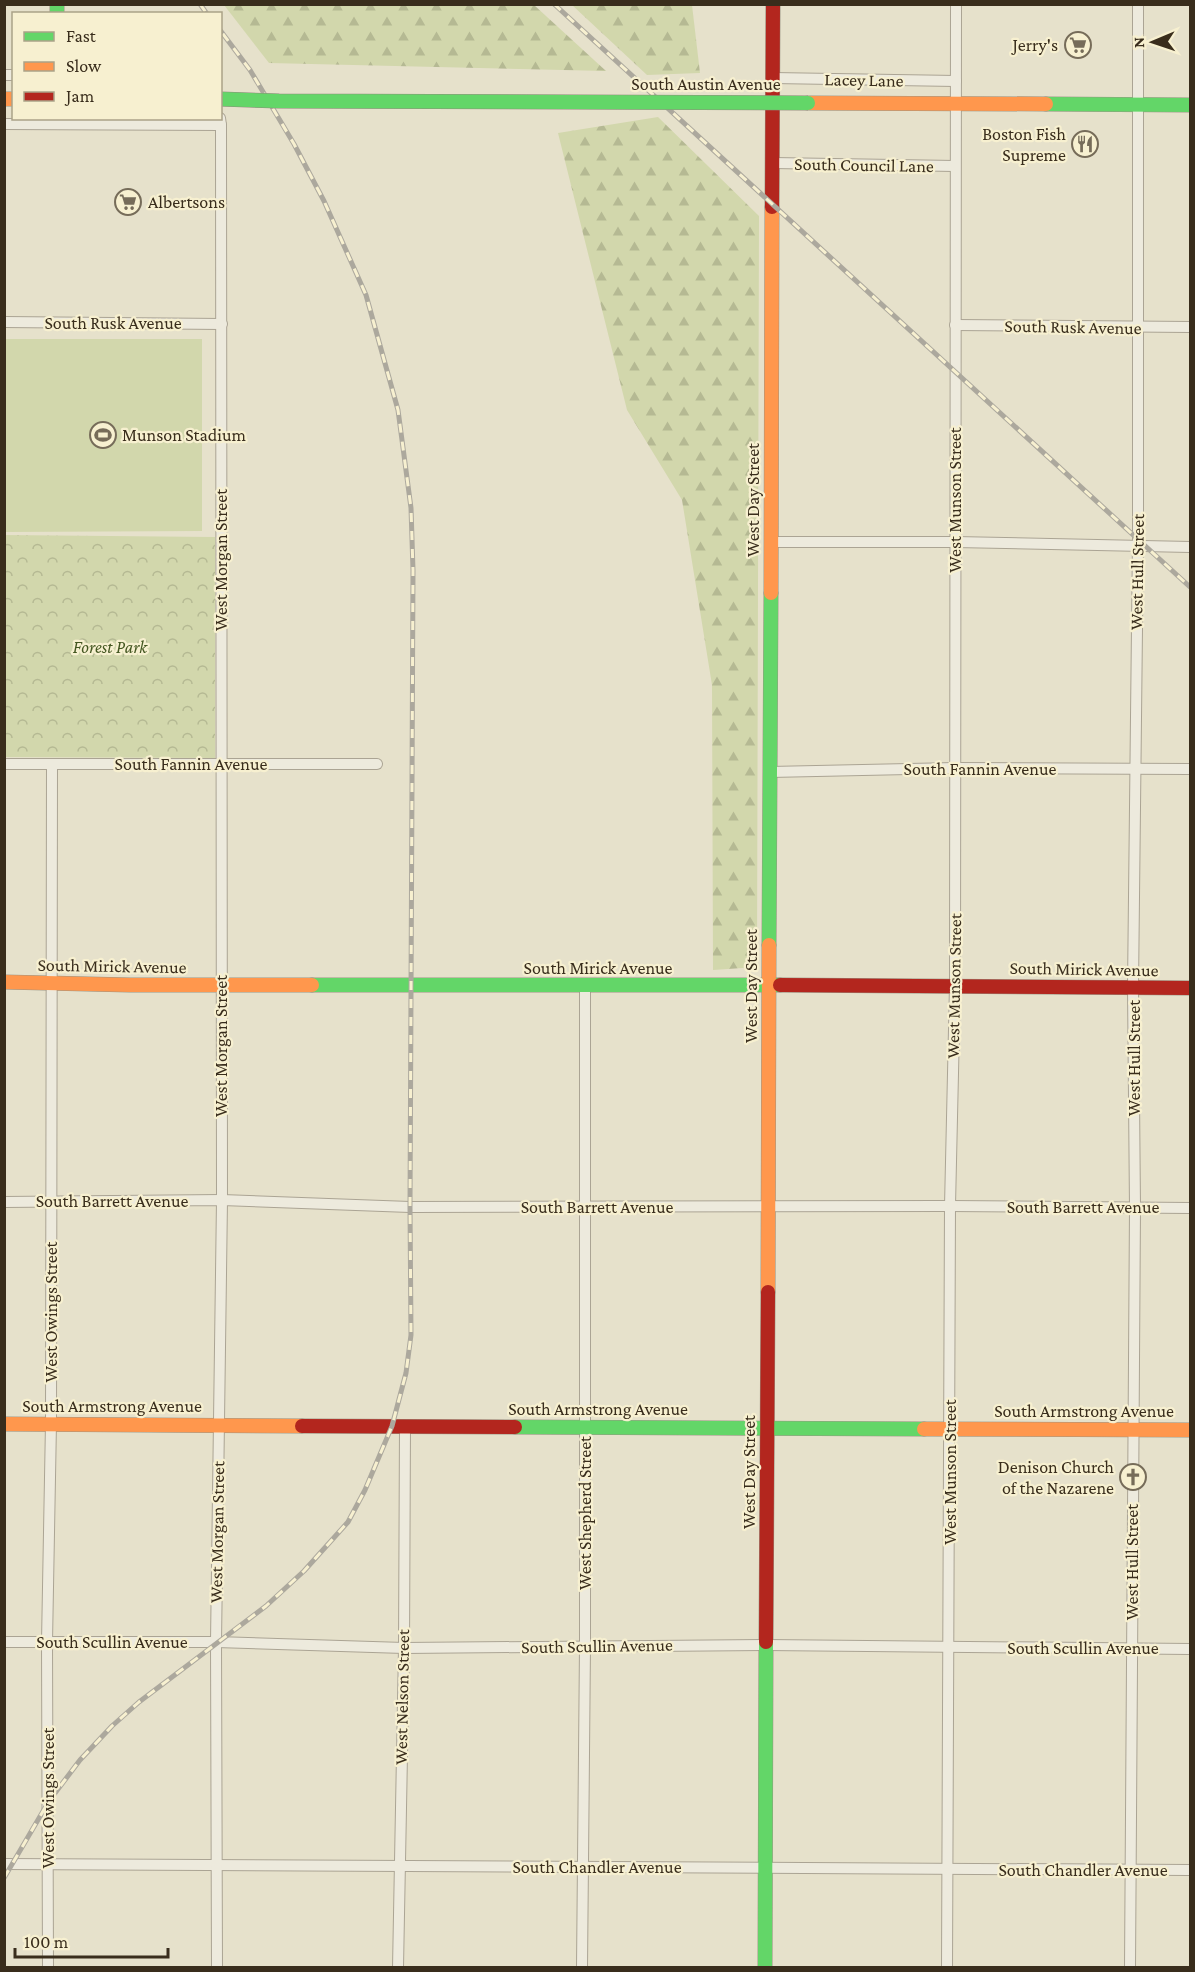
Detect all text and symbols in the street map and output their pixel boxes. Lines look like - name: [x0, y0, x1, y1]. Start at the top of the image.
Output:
- legend: [12, 12, 222, 120]
- north arrow: [1123, 12, 1183, 72]
- text: Fast: [66, 26, 97, 46]
- supermarket icon: Jerry's: [1063, 30, 1093, 60]
- place label: Jerry's: [1010, 35, 1058, 55]
- text: N: [1130, 37, 1147, 48]
- text: Slow: [66, 56, 102, 76]
- street label: Lacey Lane: [824, 69, 904, 91]
- street label: South Austin Avenue: [631, 74, 781, 94]
- text: Jam: [64, 86, 95, 106]
- place label: Boston Fish Supreme: [982, 124, 1066, 165]
- restaurant icon: Boston Fish Supreme: [1070, 129, 1100, 159]
- street label: South Council Lane: [794, 154, 934, 176]
- supermarket icon: Albertsons: [113, 187, 143, 217]
- place label: Albertsons: [148, 192, 225, 212]
- street label: South Rusk Avenue: [44, 313, 182, 333]
- street label: South Rusk Avenue: [1004, 316, 1142, 338]
- sports icon: Munson Stadium: [88, 420, 118, 450]
- place label: Munson Stadium: [122, 425, 247, 445]
- street label: West Munson Street: [945, 426, 965, 573]
- street label: West Day Street: [743, 442, 763, 557]
- street label: West Morgan Street: [211, 488, 231, 631]
- street label: West Hull Street: [1126, 513, 1148, 630]
- park label: Forest Park: [73, 637, 148, 657]
- street label: South Fannin Avenue: [115, 754, 267, 774]
- street label: South Fannin Avenue: [904, 759, 1056, 779]
- street label: West Munson Street: [943, 912, 965, 1059]
- street label: West Day Street: [741, 928, 761, 1043]
- street label: South Mirick Avenue: [37, 955, 187, 977]
- street label: South Mirick Avenue: [523, 958, 673, 978]
- street label: South Mirick Avenue: [1009, 958, 1159, 980]
- street label: West Morgan Street: [211, 974, 231, 1117]
- street label: West Hull Street: [1124, 999, 1144, 1116]
- street label: South Barrett Avenue: [36, 1191, 188, 1211]
- street label: South Barrett Avenue: [521, 1197, 673, 1217]
- street label: South Barrett Avenue: [1007, 1197, 1159, 1217]
- street label: West Owings Street: [41, 1240, 61, 1383]
- street label: South Armstrong Avenue: [22, 1396, 202, 1416]
- street label: West Munson Street: [940, 1398, 960, 1545]
- street label: South Armstrong Avenue: [508, 1399, 688, 1419]
- street label: South Armstrong Avenue: [994, 1401, 1174, 1421]
- street label: West Day Street: [739, 1414, 759, 1529]
- street label: West Shepherd Street: [575, 1435, 595, 1590]
- place label: Denison Church of the Nazarene: [998, 1457, 1114, 1498]
- street label: West Morgan Street: [206, 1460, 228, 1603]
- church icon: Denison Church of the Nazarene: [1118, 1462, 1148, 1492]
- street label: West Hull Street: [1122, 1503, 1142, 1620]
- street label: West Nelson Street: [391, 1628, 413, 1765]
- street label: South Scullin Avenue: [36, 1632, 188, 1652]
- street label: South Scullin Avenue: [521, 1635, 673, 1657]
- street label: South Scullin Avenue: [1007, 1638, 1159, 1658]
- street label: West Owings Street: [38, 1726, 58, 1869]
- street label: South Chandler Avenue: [512, 1857, 682, 1877]
- street label: South Chandler Avenue: [998, 1860, 1168, 1880]
- scale bar: [15, 1921, 168, 1959]
- text: 100 m: [24, 1932, 69, 1952]

